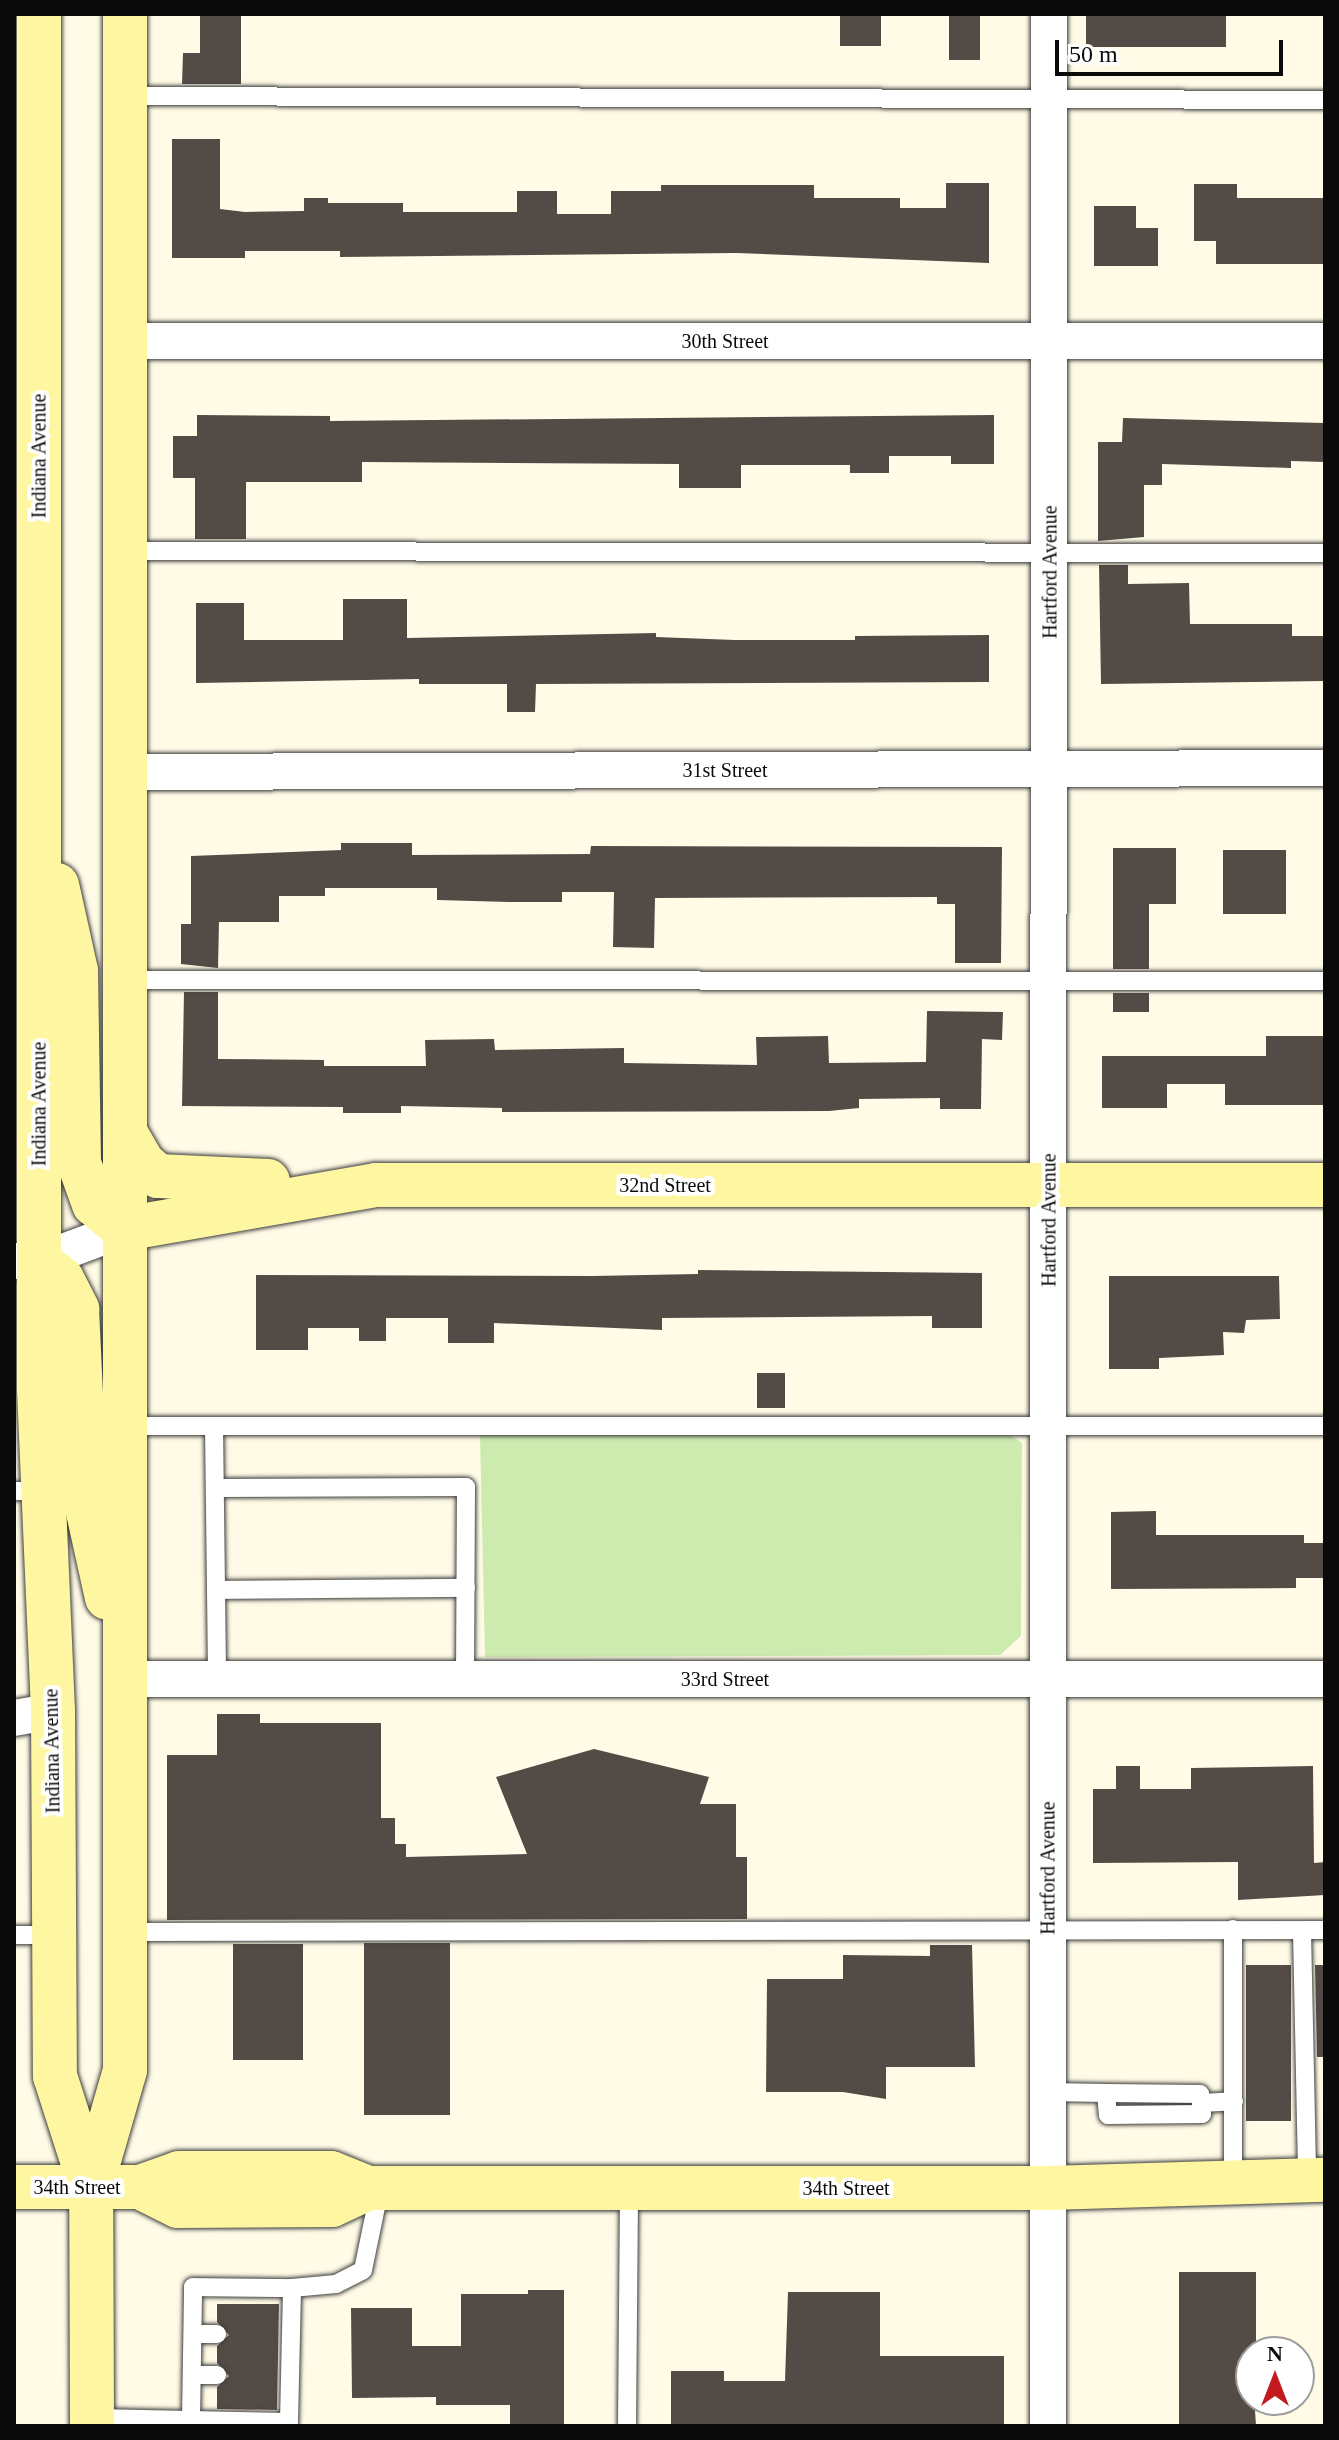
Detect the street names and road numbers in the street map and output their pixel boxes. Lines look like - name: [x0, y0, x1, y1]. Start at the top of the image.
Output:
- street label: 30th Street: [681, 329, 769, 353]
- street label: Indiana Avenue: [27, 393, 51, 519]
- street label: Hartford Avenue: [1038, 505, 1062, 639]
- street label: 31st Street: [683, 758, 767, 782]
- street label: Indiana Avenue: [27, 1041, 51, 1167]
- street label: Hartford Avenue: [1037, 1153, 1061, 1287]
- street label: 32nd Street: [619, 1173, 711, 1197]
- street label: 33rd Street: [681, 1667, 769, 1691]
- street label: Indiana Avenue: [39, 1688, 65, 1814]
- street label: Hartford Avenue: [1036, 1801, 1060, 1935]
- street label: 34th Street: [33, 2175, 121, 2199]
- street label: 34th Street: [802, 2176, 890, 2200]

